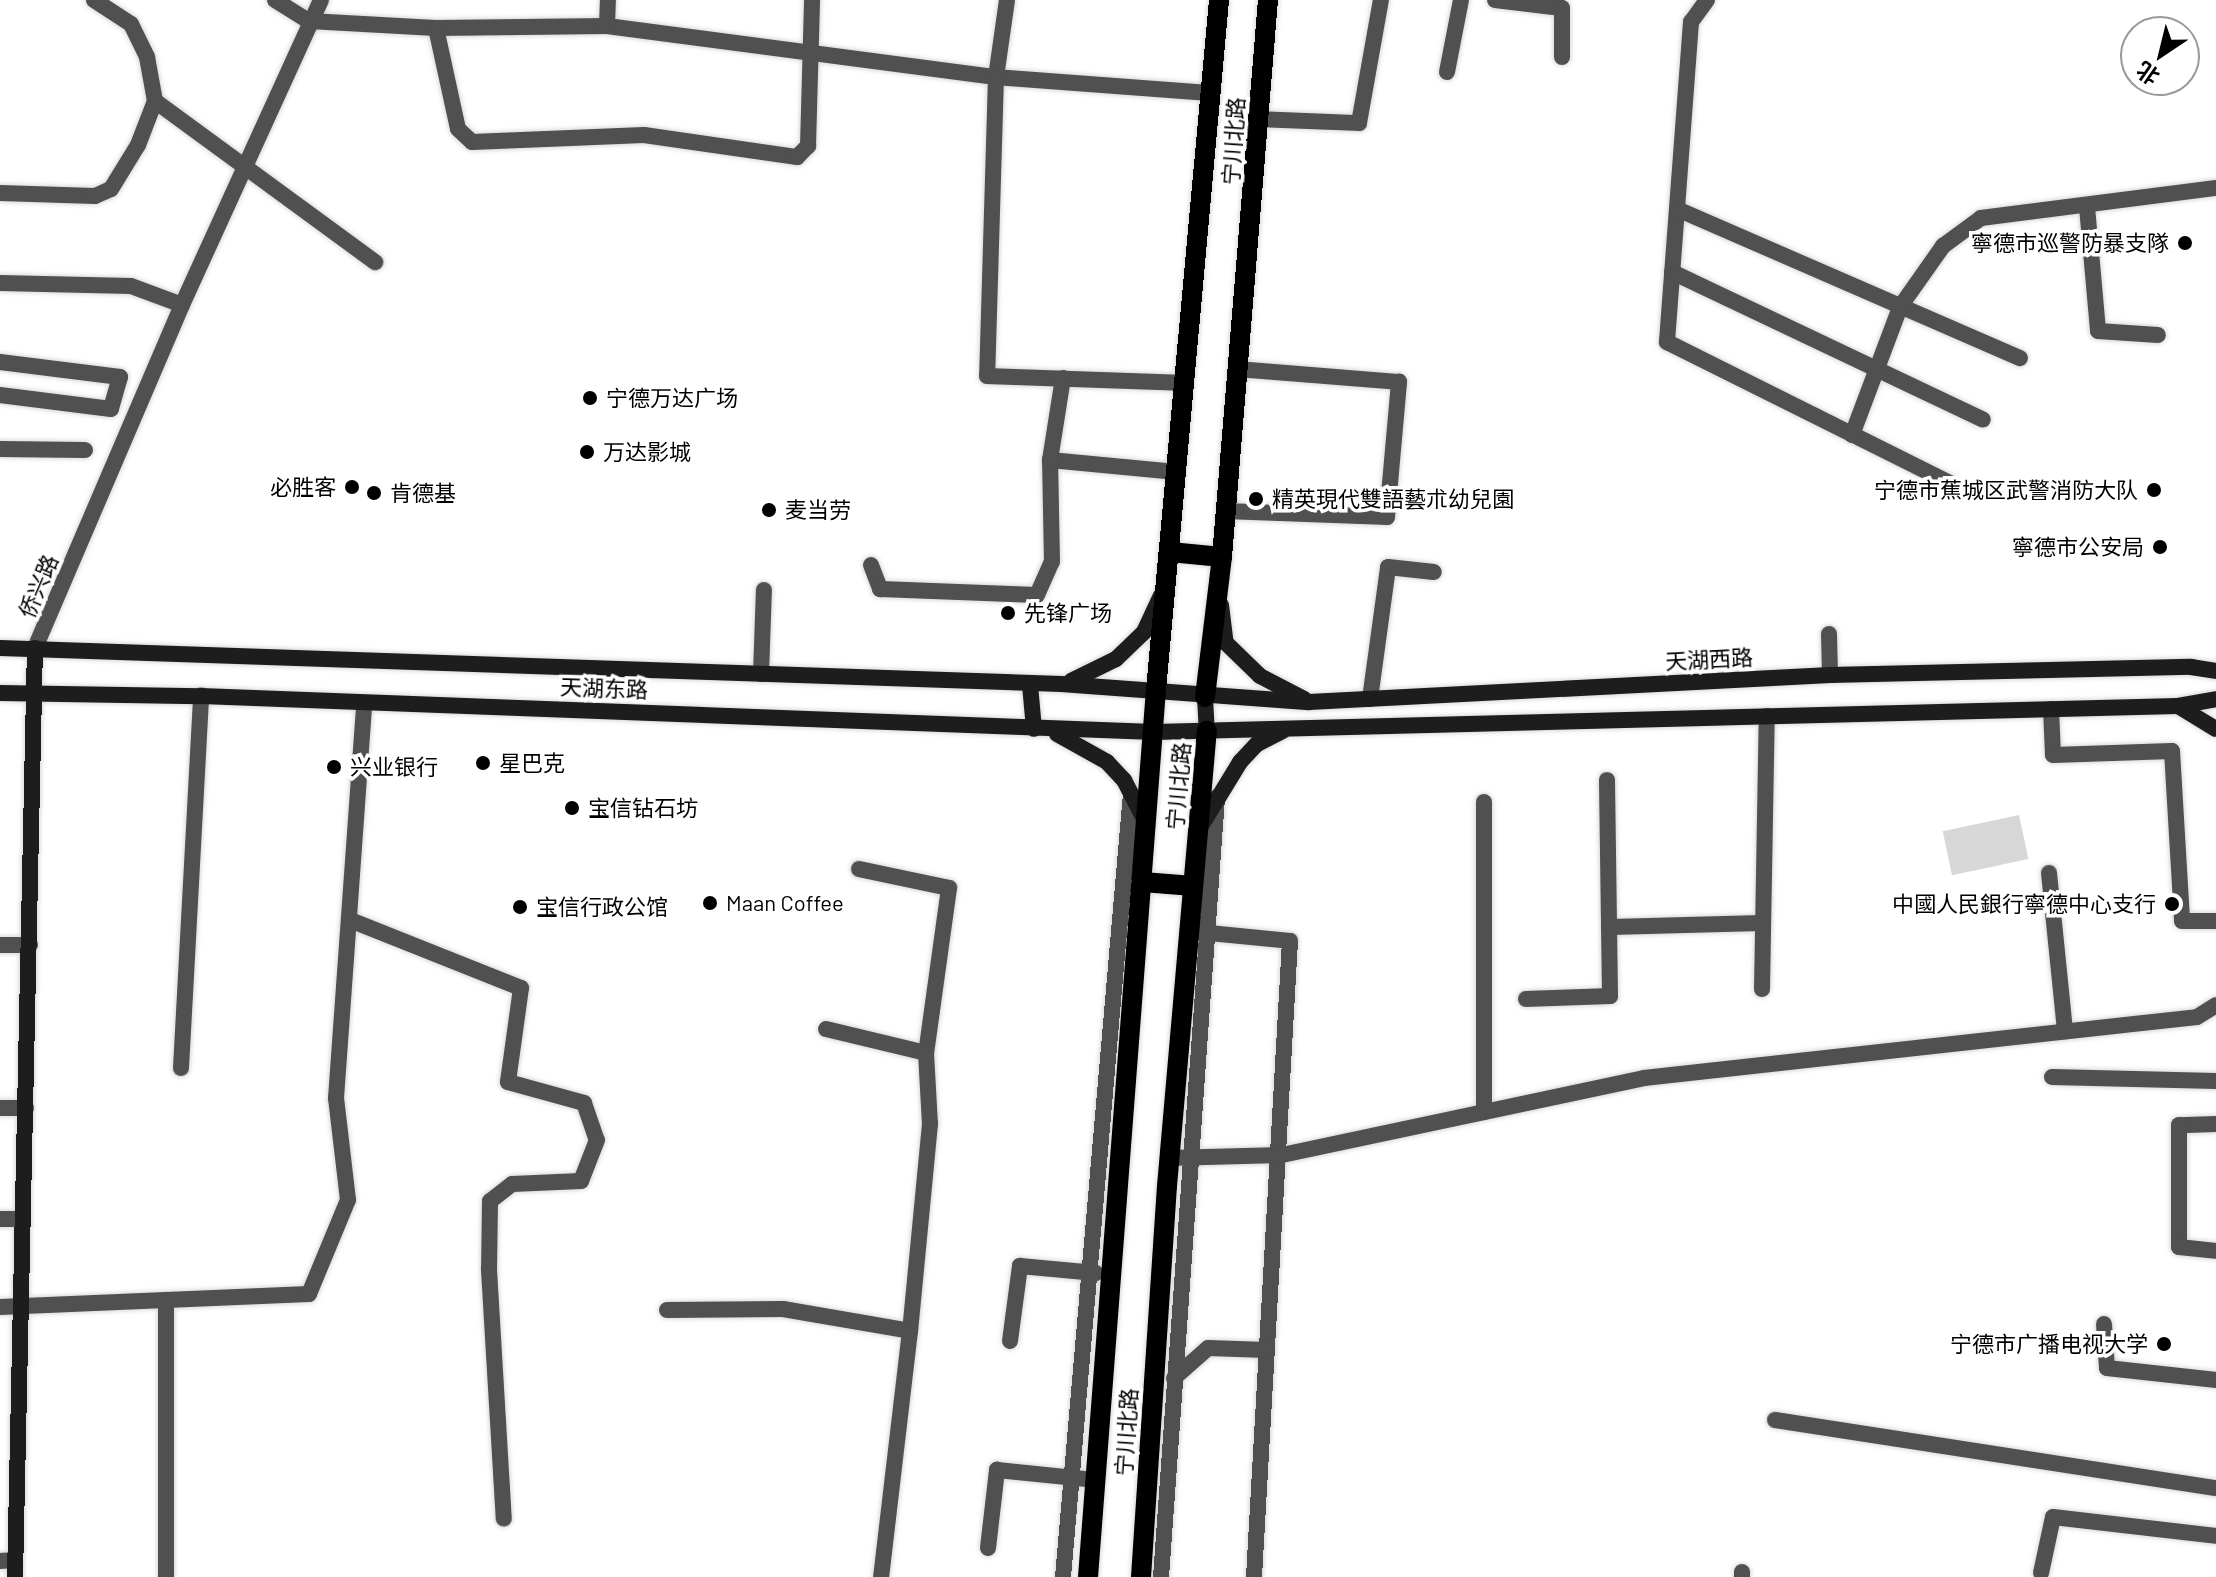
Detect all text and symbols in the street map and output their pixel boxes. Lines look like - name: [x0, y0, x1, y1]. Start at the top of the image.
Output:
- north arrow: [2120, 16, 2200, 96]
- text: 北: [2131, 57, 2164, 91]
- street label: 宁川北路: [1217, 96, 1249, 186]
- place label: 寧德市巡警防暴支隊: [1971, 230, 2169, 256]
- marker: 寧德市巡警防暴支隊: [2176, 234, 2194, 252]
- place label: 宁德万达广场: [606, 385, 738, 411]
- marker: 宁德万达广场: [581, 389, 599, 407]
- place label: 万达影城: [603, 439, 691, 465]
- marker: 万达影城: [578, 443, 596, 461]
- place label: 必胜客: [270, 474, 336, 500]
- place label: 宁德市蕉城区武警消防大队: [1874, 477, 2138, 503]
- marker: 必胜客: [343, 478, 361, 496]
- place label: 肯德基: [390, 480, 456, 506]
- marker: 宁德市蕉城区武警消防大队: [2145, 481, 2163, 499]
- marker: 肯德基: [365, 484, 383, 502]
- place label: 精英現代雙語藝朮幼兒園: [1272, 486, 1514, 512]
- marker: 精英現代雙語藝朮幼兒園: [1247, 490, 1265, 508]
- place label: 麦当劳: [785, 497, 851, 523]
- marker: 麦当劳: [760, 501, 778, 519]
- place label: 寧德市公安局: [2012, 534, 2144, 560]
- marker: 寧德市公安局: [2151, 538, 2169, 556]
- street label: 侨兴路: [13, 550, 63, 622]
- place label: 先锋广场: [1024, 600, 1112, 626]
- marker: 先锋广场: [999, 604, 1017, 622]
- street label: 天湖西路: [1664, 644, 1754, 674]
- street label: 天湖东路: [560, 673, 648, 703]
- street label: 宁川北路: [1161, 741, 1195, 831]
- place label: 星巴克: [499, 750, 565, 776]
- place label: 兴业银行: [350, 754, 438, 780]
- marker: 星巴克: [474, 754, 492, 772]
- marker: 兴业银行: [325, 758, 343, 776]
- place label: 宝信钻石坊: [588, 795, 698, 821]
- marker: 宝信钻石坊: [563, 799, 581, 817]
- place label: Maan Coffee: [726, 890, 844, 916]
- place label: 中國人民銀行寧德中心支行: [1892, 891, 2156, 917]
- place label: 宝信行政公馆: [536, 894, 668, 920]
- marker: Maan Coffee: [701, 894, 719, 912]
- marker: 中國人民銀行寧德中心支行: [2163, 895, 2181, 913]
- marker: 宝信行政公馆: [511, 898, 529, 916]
- place label: 宁德市广播电视大学: [1950, 1331, 2148, 1357]
- marker: 宁德市广播电视大学: [2155, 1335, 2173, 1353]
- street label: 宁川北路: [1110, 1387, 1142, 1477]

